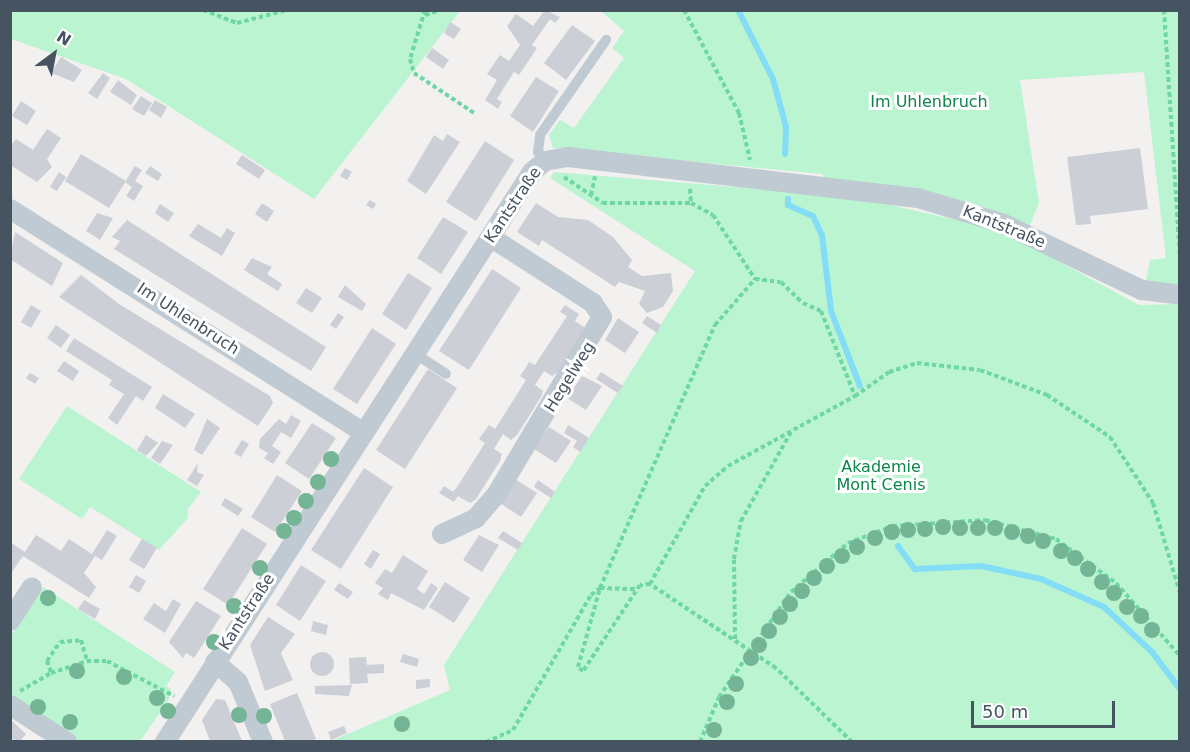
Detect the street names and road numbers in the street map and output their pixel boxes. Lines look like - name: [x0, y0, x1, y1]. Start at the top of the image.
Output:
- street label: Kantstraße: [481, 163, 545, 247]
- street label: Kantstraße: [960, 202, 1048, 252]
- street label: Im Uhlenbruch: [134, 279, 242, 359]
- street label: Hegelweg: [541, 338, 599, 416]
- street label: Kantstraße: [215, 570, 279, 654]

